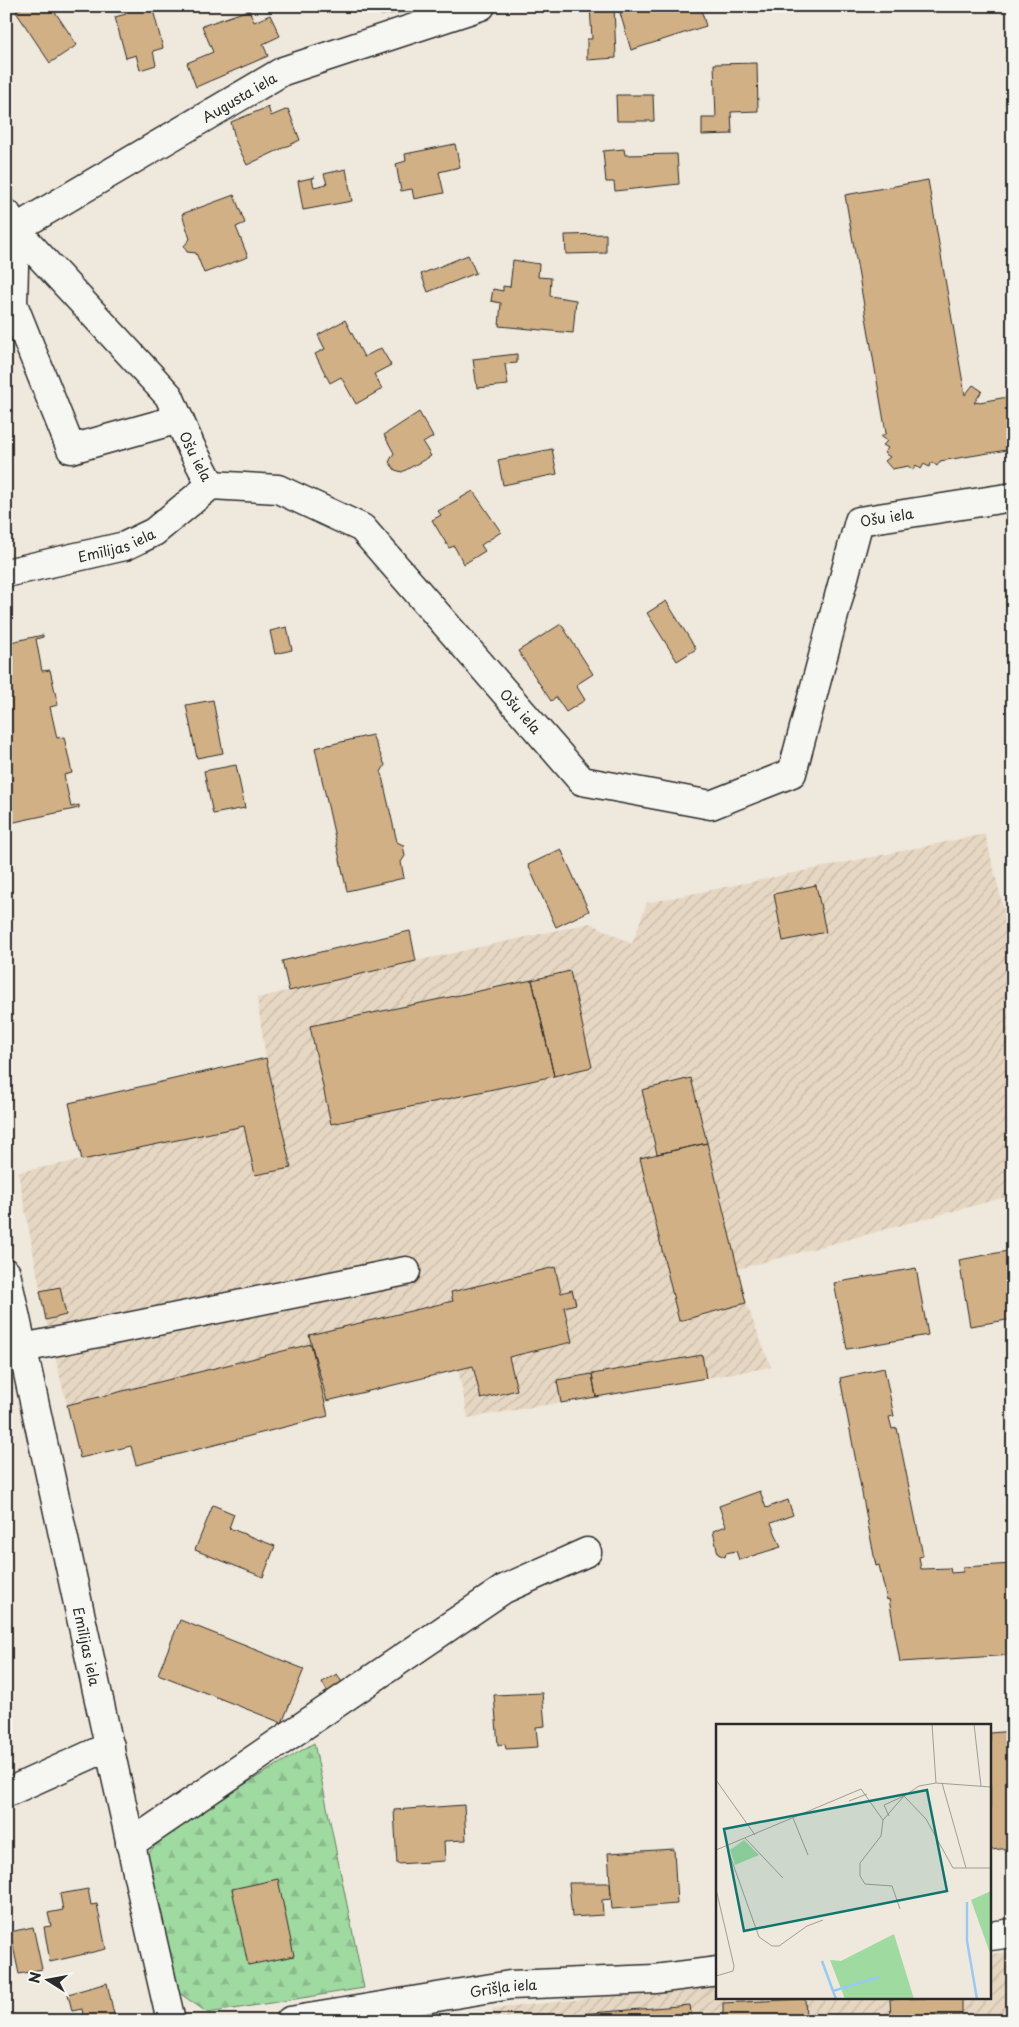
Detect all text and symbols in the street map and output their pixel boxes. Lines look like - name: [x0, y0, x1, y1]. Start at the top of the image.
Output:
- street label: Augusta iela: [198, 67, 280, 127]
- street label: Ošu iela: [175, 428, 218, 485]
- street label: Ošu iela: [858, 502, 915, 531]
- street label: Emīlijas iela: [76, 522, 159, 567]
- street label: Ošu iela: [495, 684, 547, 738]
- street label: Emīlijas iela: [68, 1605, 106, 1688]
- inset map: [716, 1724, 992, 2000]
- north arrow: [22, 1954, 72, 2004]
- text: N: [23, 1970, 46, 1985]
- street label: Grīšļa iela: [468, 1973, 538, 2002]

